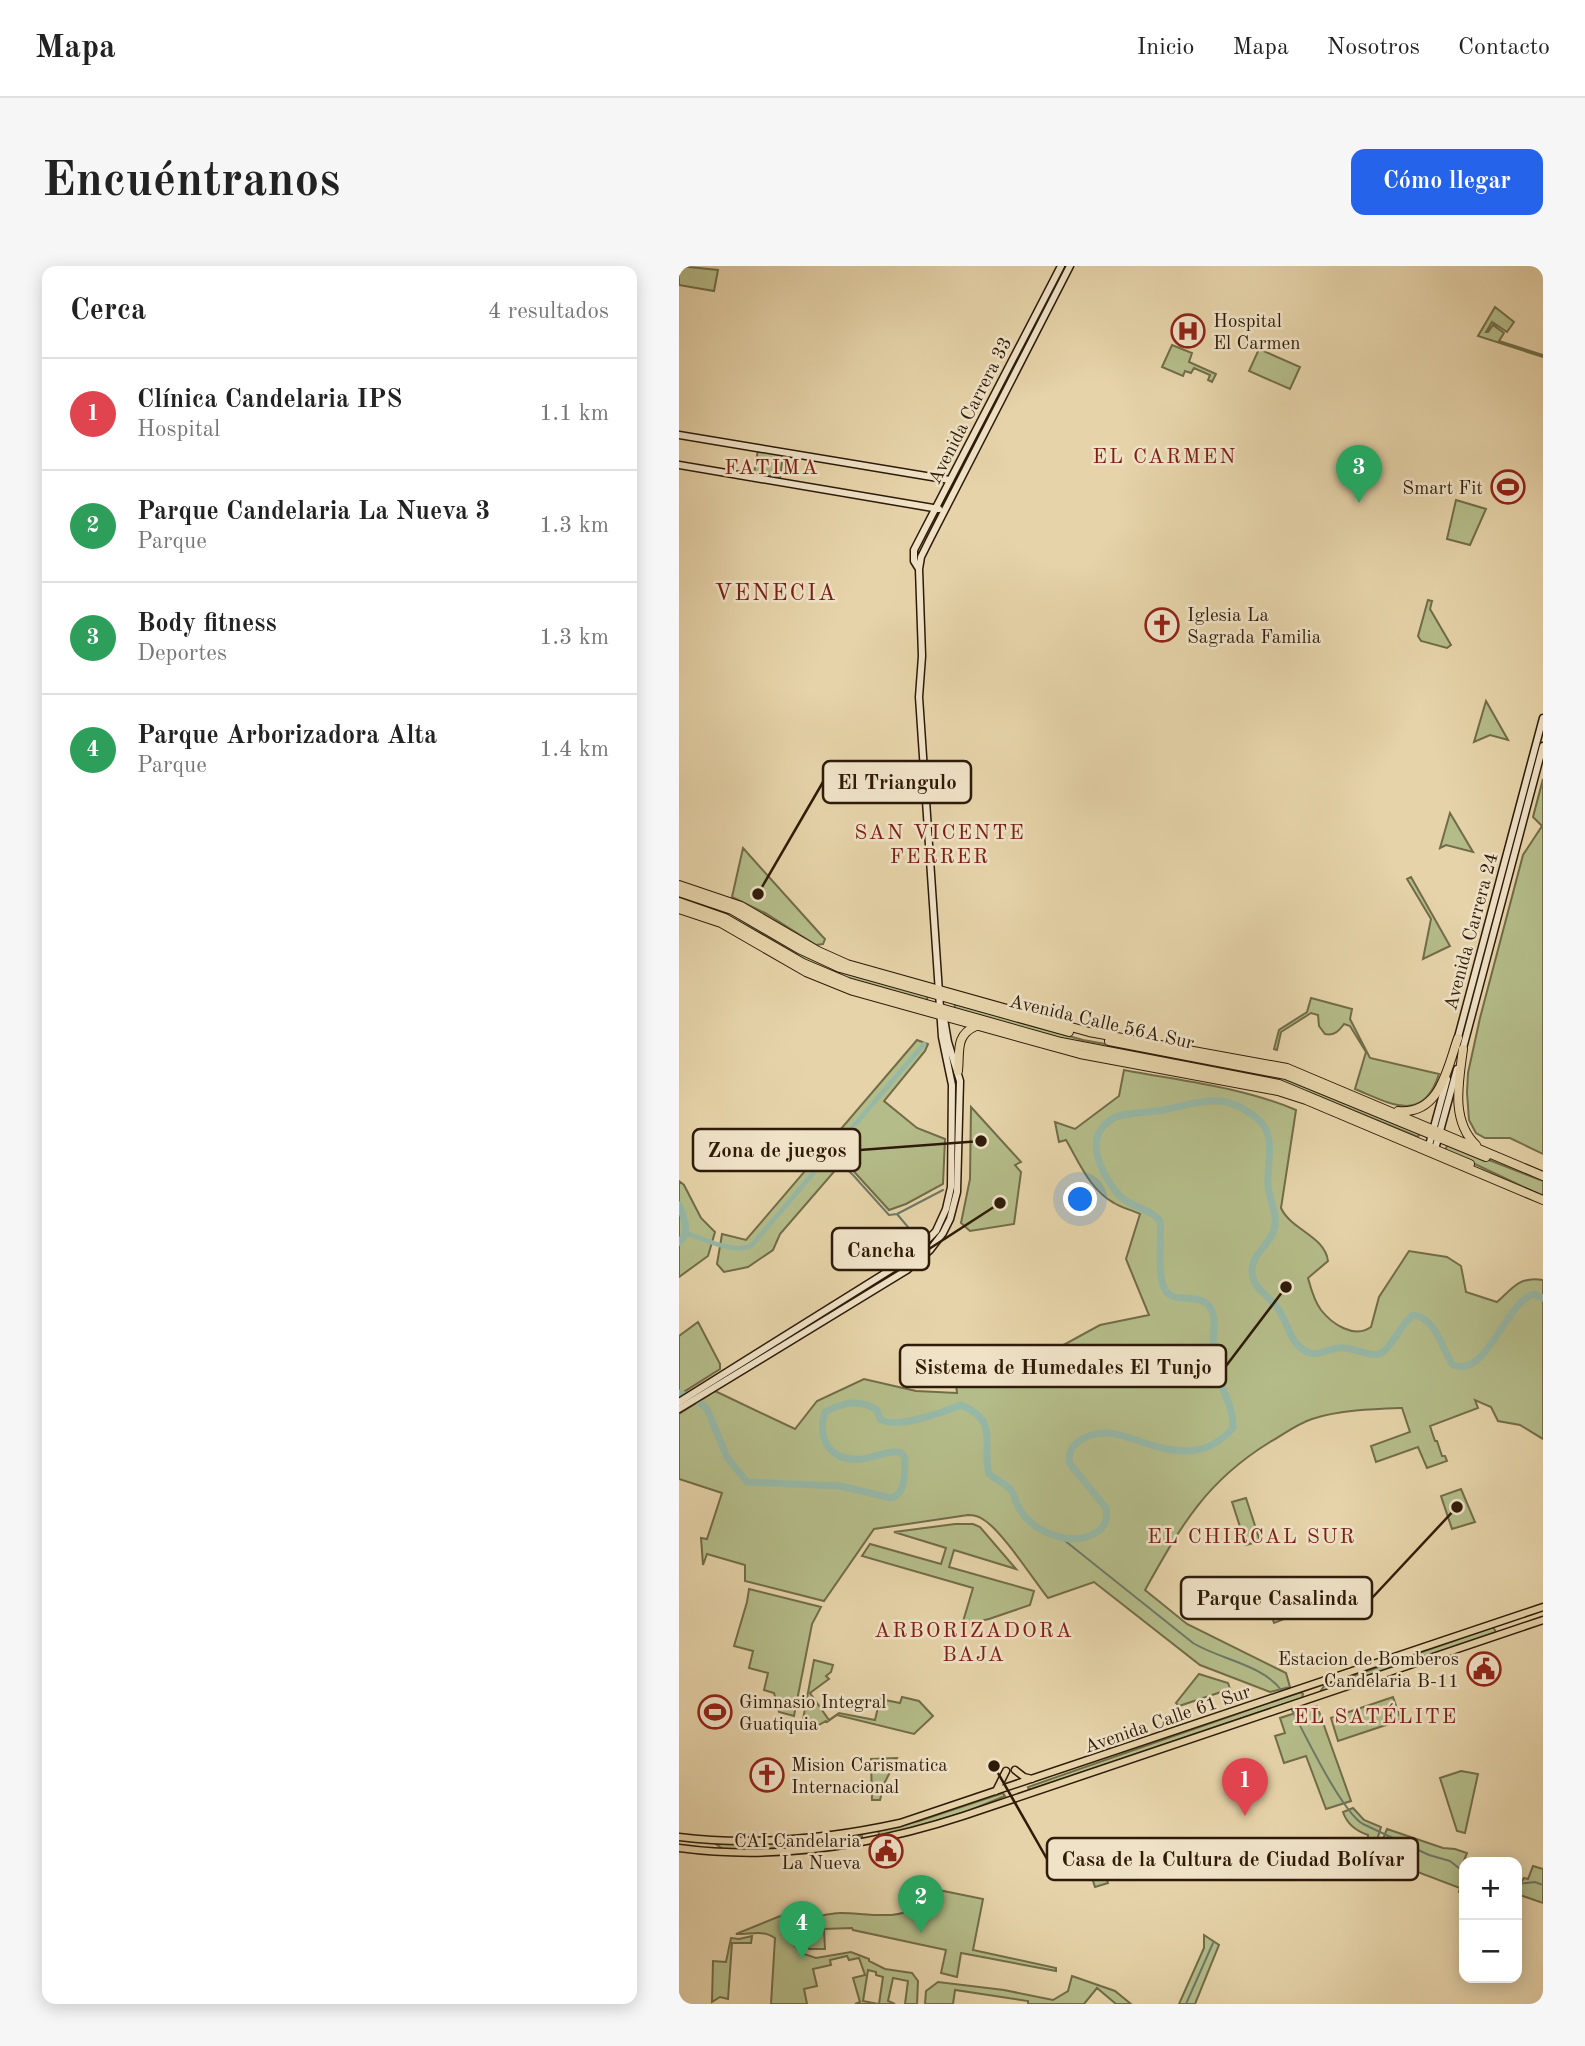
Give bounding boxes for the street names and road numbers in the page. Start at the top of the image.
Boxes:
street label: Avenida Carrera 33 [926,335,1017,488]
street label: Avenida Carrera 24 [1442,851,1503,1012]
street label: Avenida Calle 56A Sur [1007,993,1196,1054]
street label: Avenida Calle 61 Sur [1082,1683,1254,1758]

